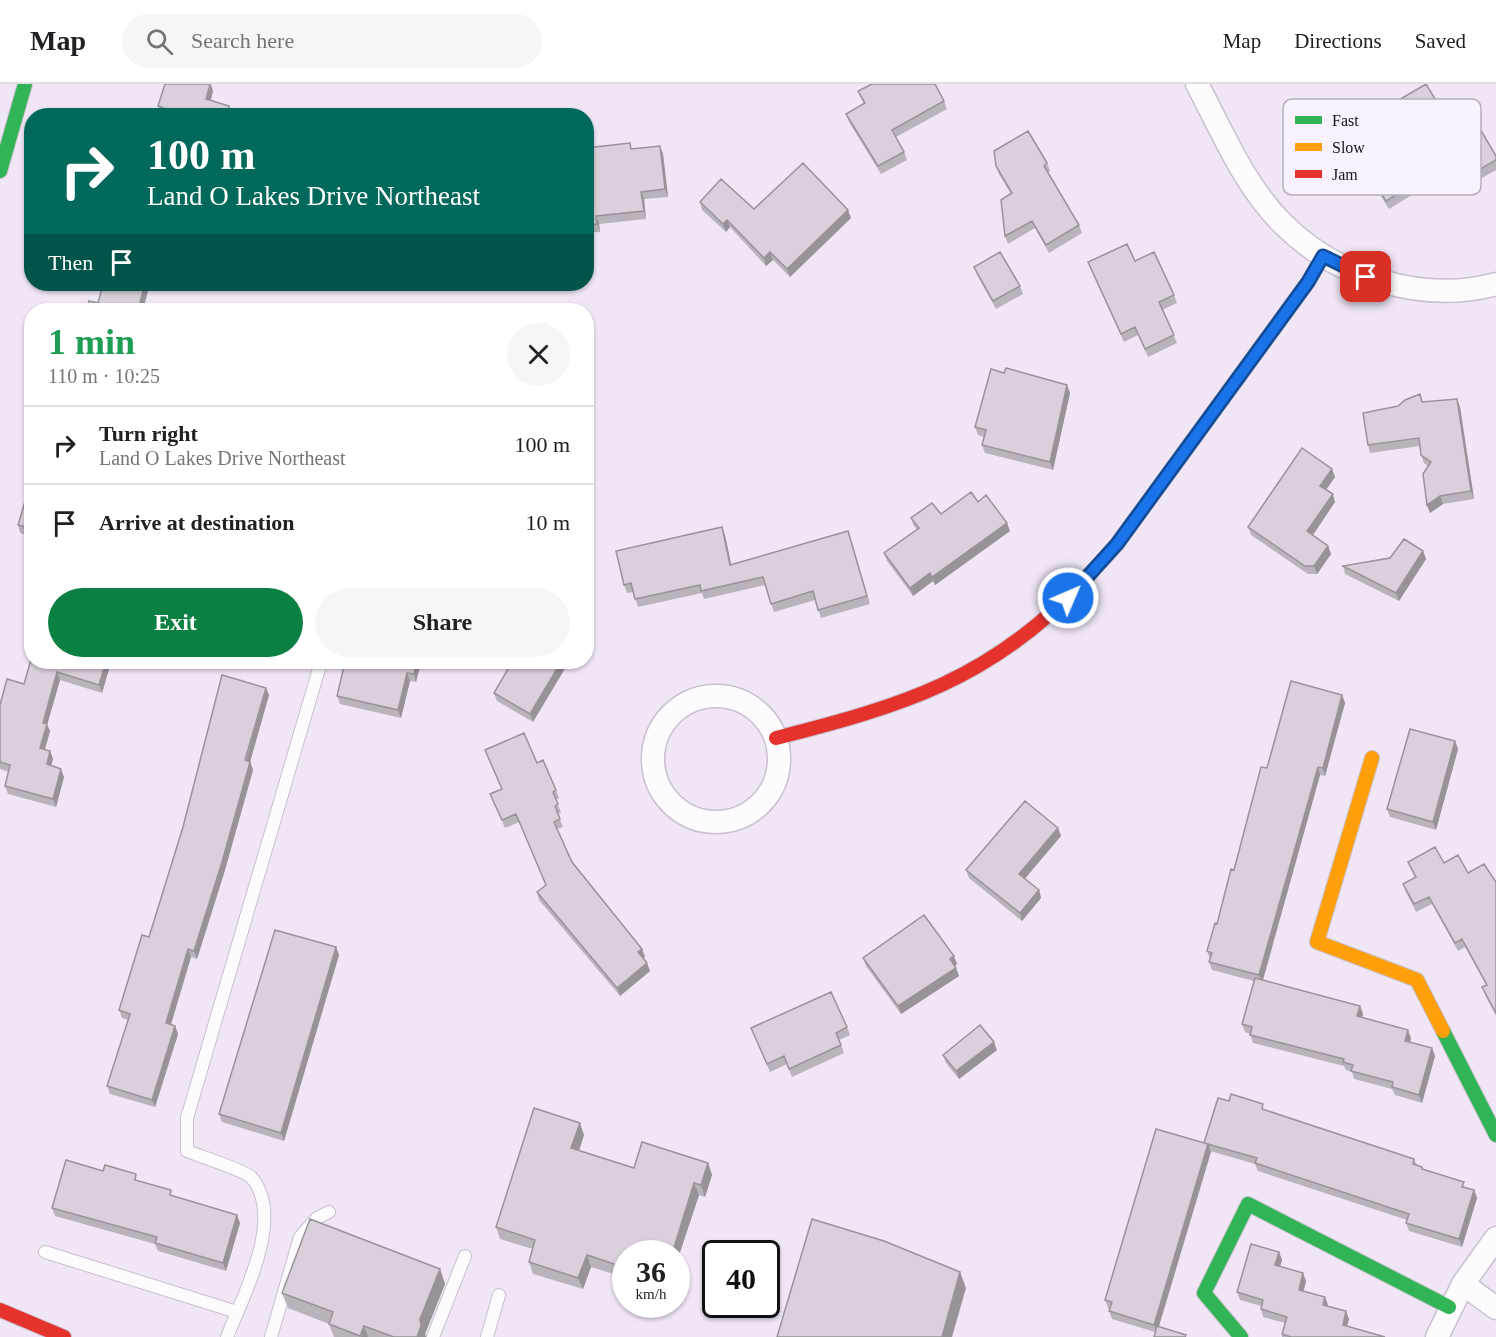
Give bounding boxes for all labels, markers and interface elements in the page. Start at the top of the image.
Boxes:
search box [122,14,542,68]
text: Map [30,25,86,56]
icon: search [143,25,176,58]
text: Search here [191,28,294,53]
text: Map [1223,29,1261,53]
text: Directions [1294,29,1382,53]
text: Saved [1415,29,1466,53]
legend [1283,99,1481,195]
text: Fast [1332,112,1359,129]
icon: right [48,132,126,210]
text: 100 m [147,132,256,178]
text: Slow [1332,139,1365,156]
text: Jam [1332,166,1358,183]
text: Land O Lakes Drive Northeast [147,181,480,211]
icon: arrive [105,246,138,279]
text: Then [48,250,93,275]
pin [1340,251,1391,302]
icon: arrive [1349,260,1382,293]
text: 1 min [48,322,135,362]
button: close [507,323,570,386]
text: 110 m · 10:25 [48,365,160,387]
text: Turn right [99,421,198,446]
icon: right [48,429,81,462]
text: 100 m [514,432,570,457]
text: Land O Lakes Drive Northeast [99,447,346,469]
icon: arrive [48,507,81,540]
text: Arrive at destination [99,510,295,535]
text: 10 m [525,510,570,535]
position arrow [1036,566,1100,630]
button: Exit [48,588,303,657]
button: Share [315,588,570,657]
speed limit sign: 40 [702,1240,780,1318]
text: 36 [636,1255,666,1288]
text: km/h [636,1286,666,1302]

